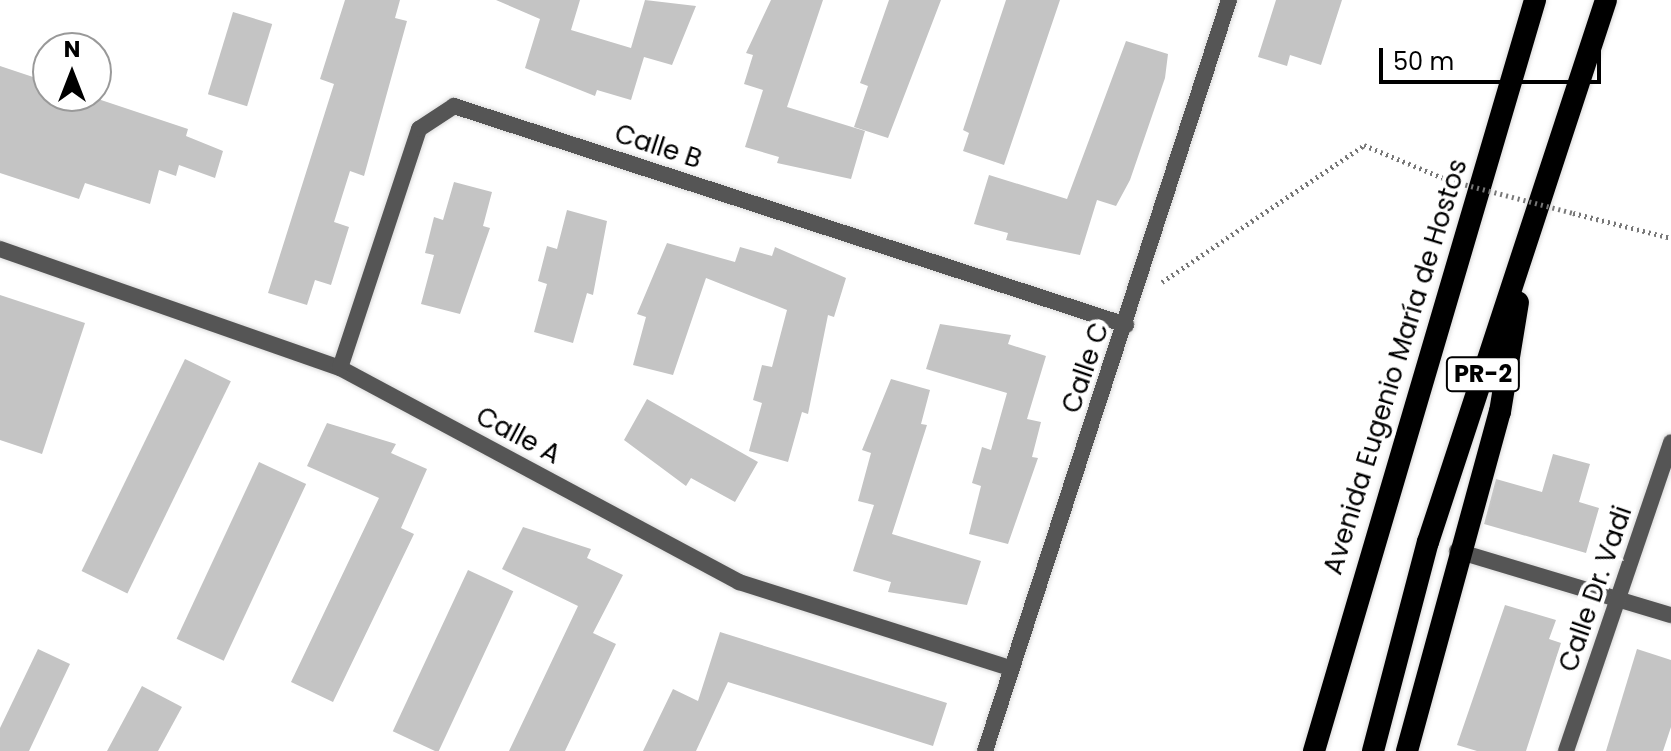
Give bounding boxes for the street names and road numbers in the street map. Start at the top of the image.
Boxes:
street label: Calle B [611,118,705,176]
street label: Avenida Eugenio María de Hostos [1318,156,1474,578]
street label: Calle C [1056,319,1116,417]
road number: PR-2 [1445,354,1521,394]
street label: Calle A [470,401,566,471]
street label: Calle Dr. Vadi [1553,502,1639,676]

